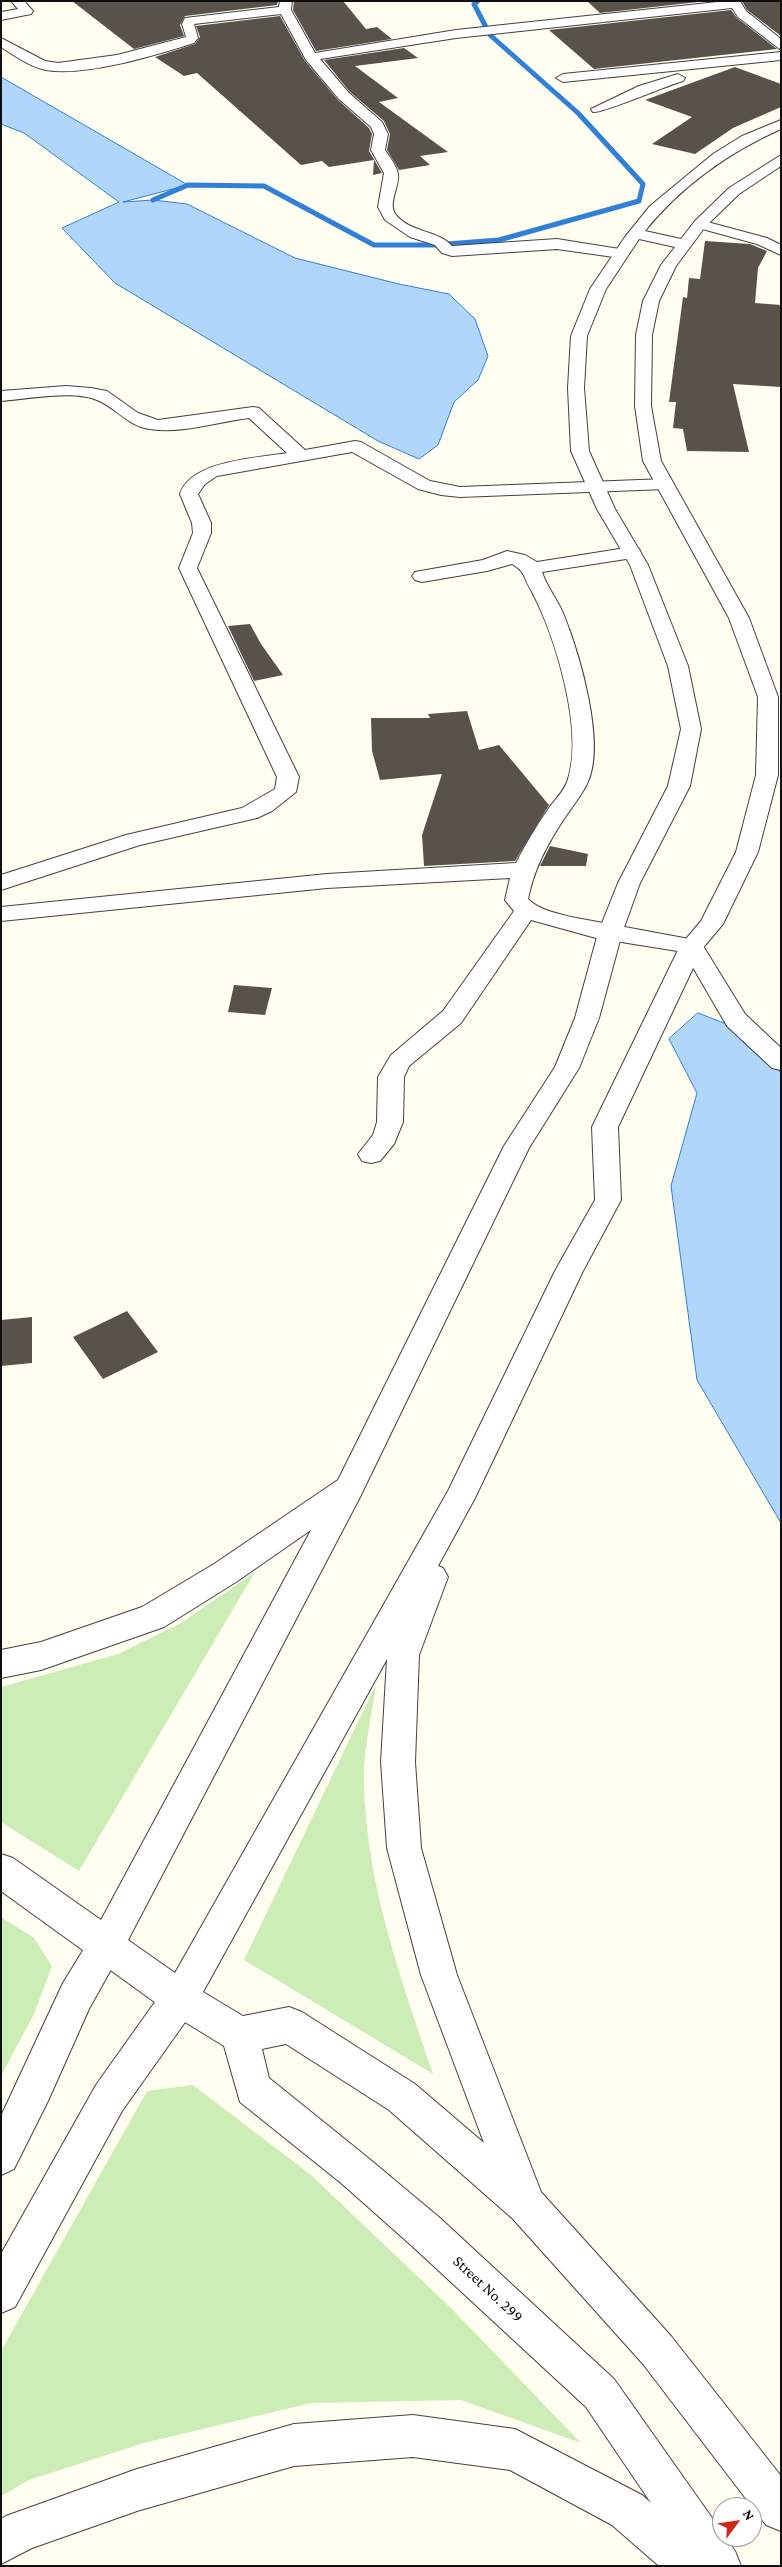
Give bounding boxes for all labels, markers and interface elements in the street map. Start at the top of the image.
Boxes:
street label: Street No. 299 [449,2252,527,2326]
north arrow [712,2497,762,2547]
text: N [740,2507,758,2523]

